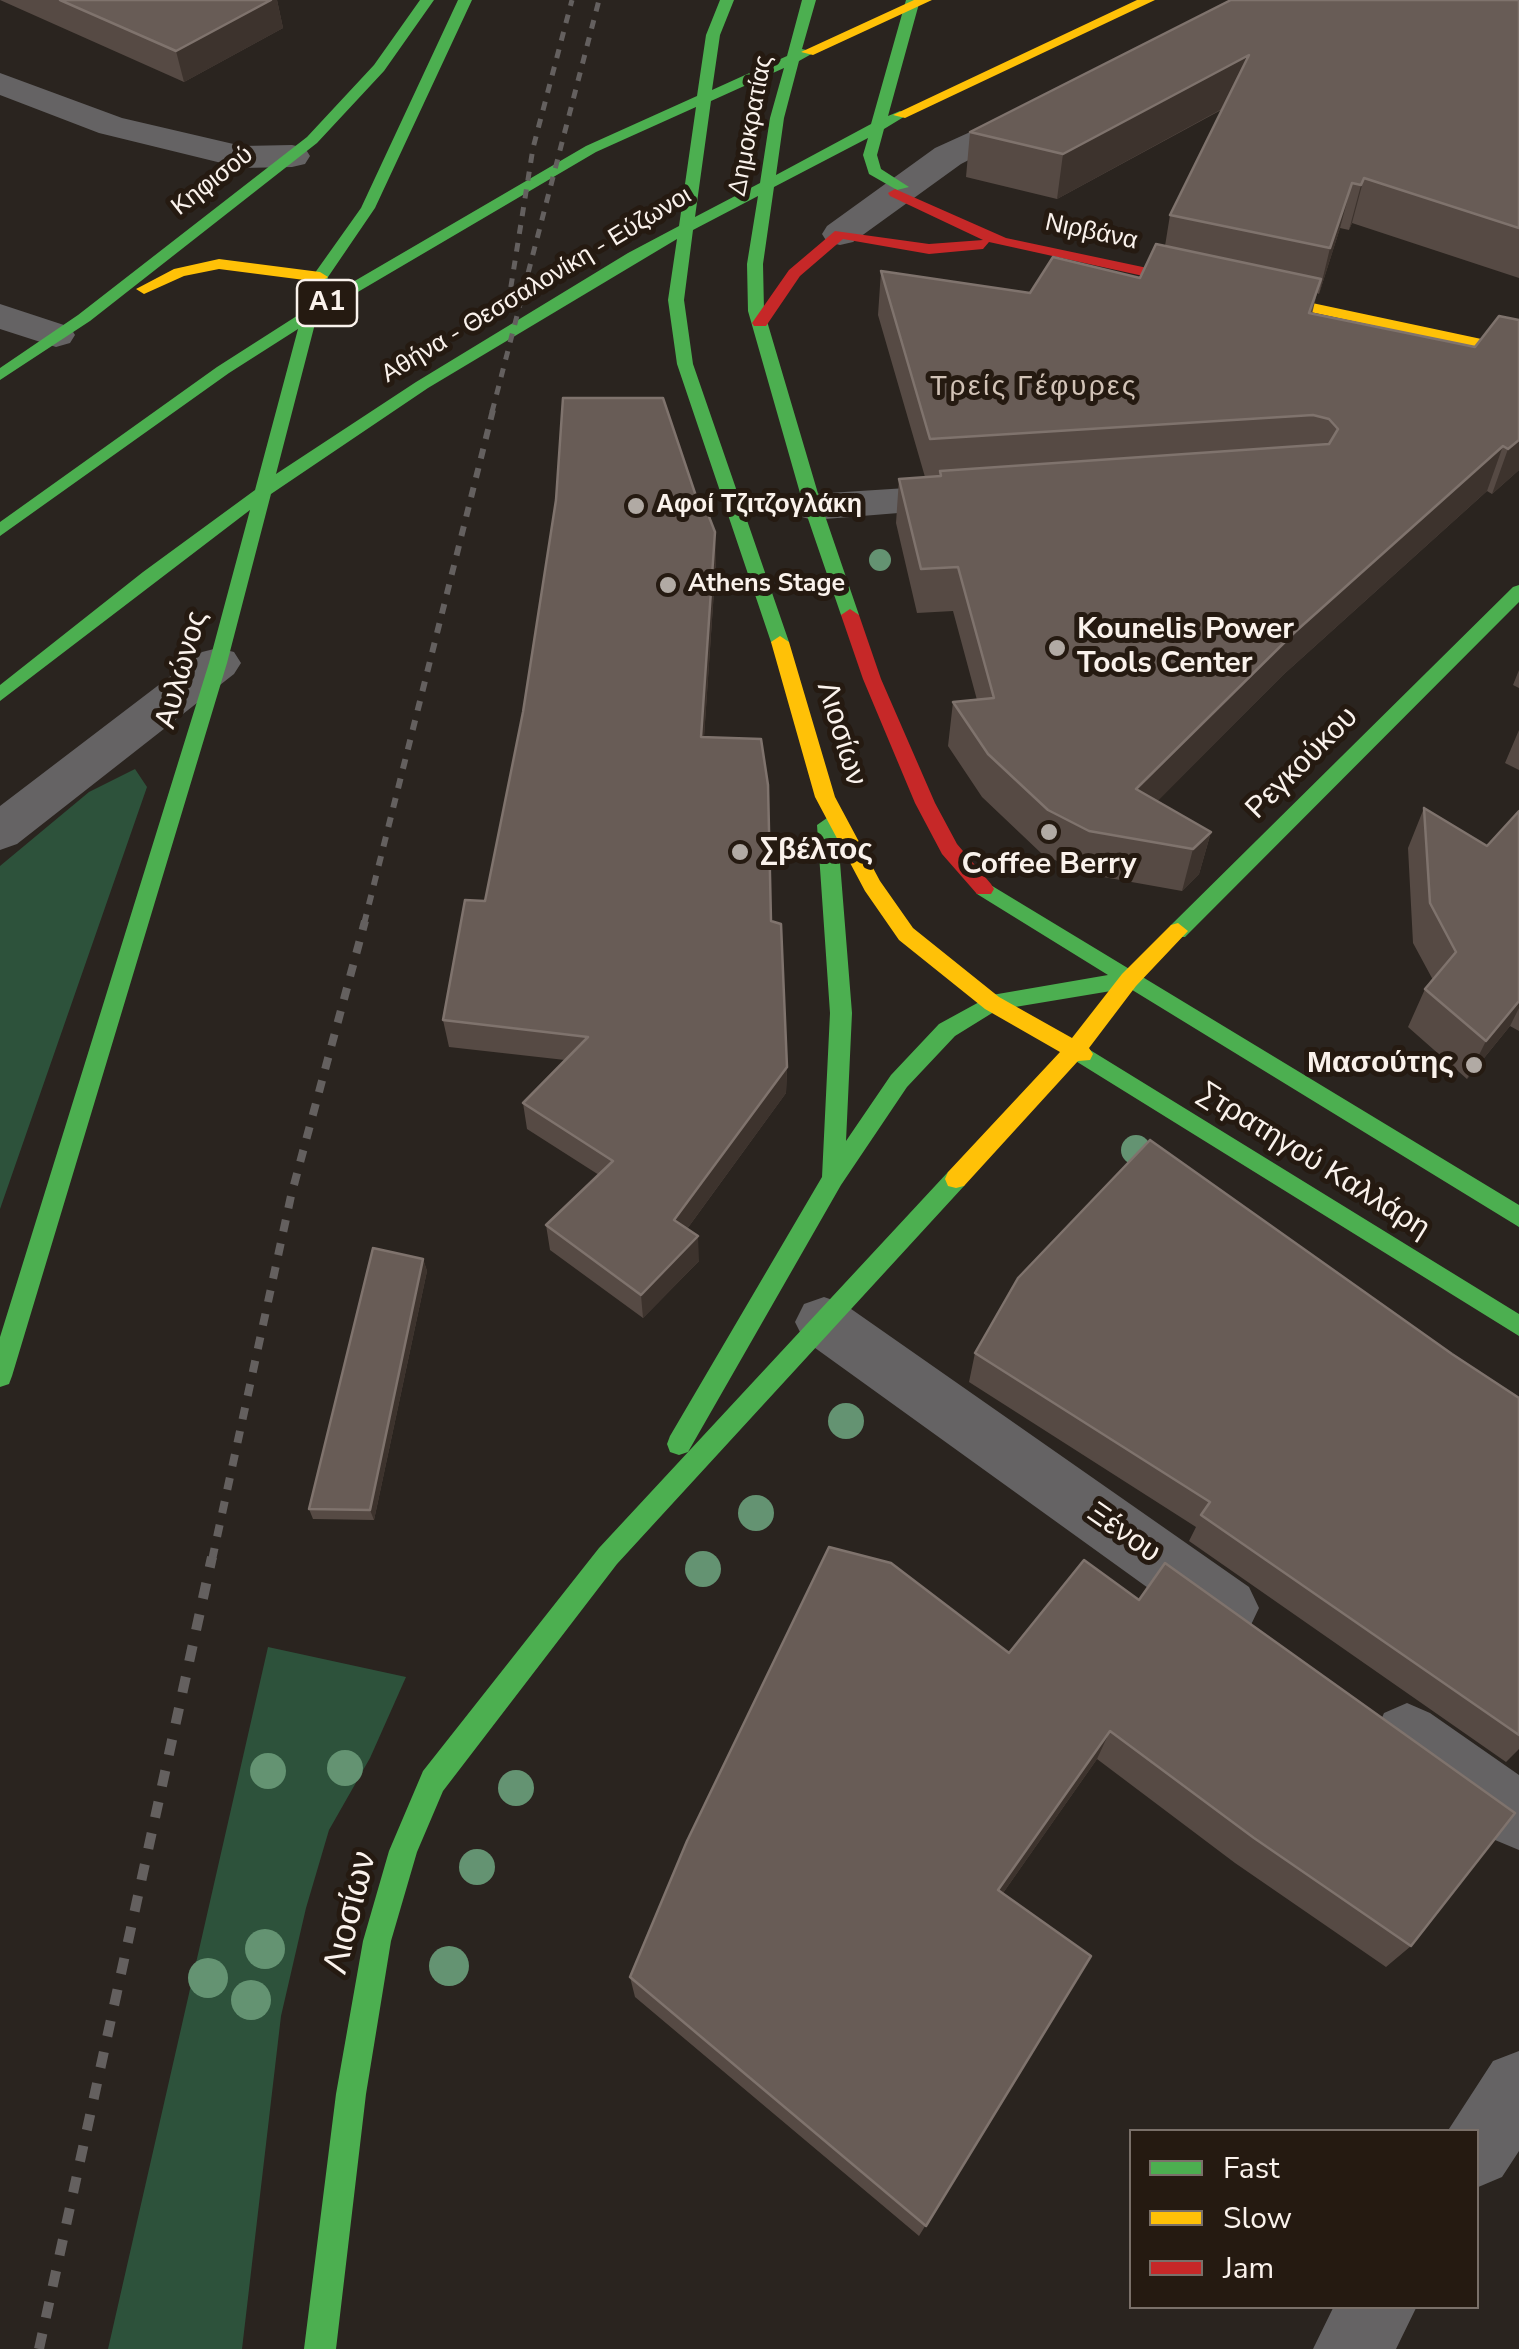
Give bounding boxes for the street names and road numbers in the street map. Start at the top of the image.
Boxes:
street label: Δημοκρατίας [724,53,780,199]
street label: Κηφισού [166,141,260,223]
street label: Αθήνα - Θεσσαλονίκη - Εύζωνοι [377,181,697,391]
street label: Νιρβάνα [1042,209,1140,257]
road number: Α1 [297,280,357,326]
street label: Αυλώνος [149,607,217,733]
street label: Λιοσίων [807,678,873,790]
street label: Ρεγκούκου [1239,700,1367,828]
street label: Στρατηγού Καλλάρη [1191,1076,1435,1248]
street label: Ξένου [1080,1496,1166,1572]
street label: Λιοσίων [317,1847,387,1979]

